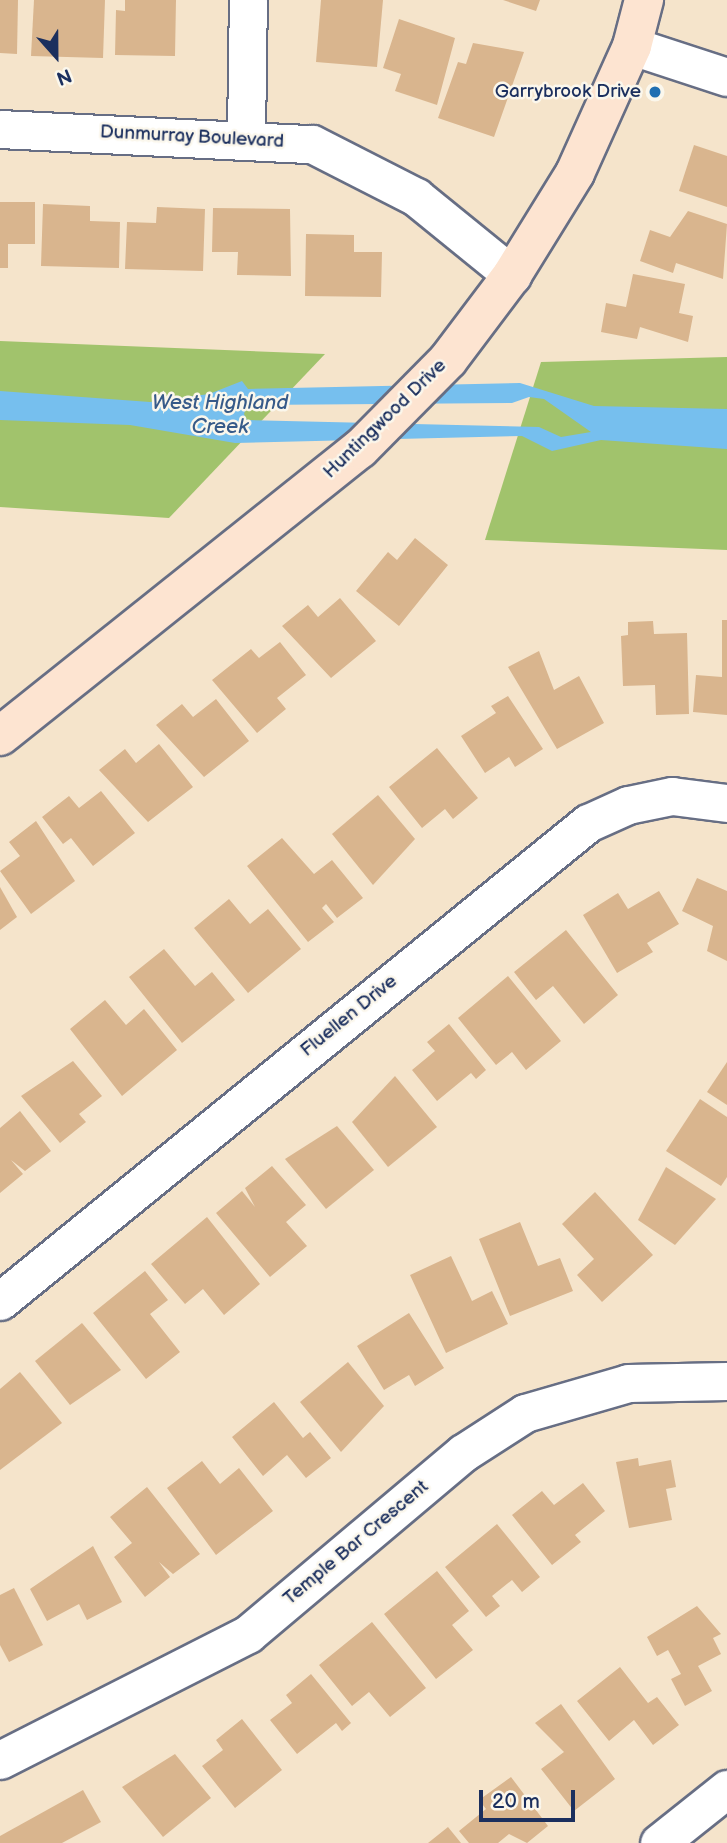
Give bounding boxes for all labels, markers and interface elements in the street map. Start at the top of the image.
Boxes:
north arrow [21,21,91,91]
text: N [53,63,74,89]
place label: Garrybrook Drive [495,81,641,103]
marker: Garrybrook Drive [647,84,663,100]
street label: Dunmurray Boulevard [99,121,285,153]
street label: Huntingwood Drive [319,355,451,483]
water label: West Highland Creek [152,390,288,440]
street label: Fluellen Drive [296,970,402,1062]
street label: Temple Bar Crescent [279,1476,433,1610]
scale bar [482,1776,578,1820]
text: 20 m [492,1789,540,1814]

